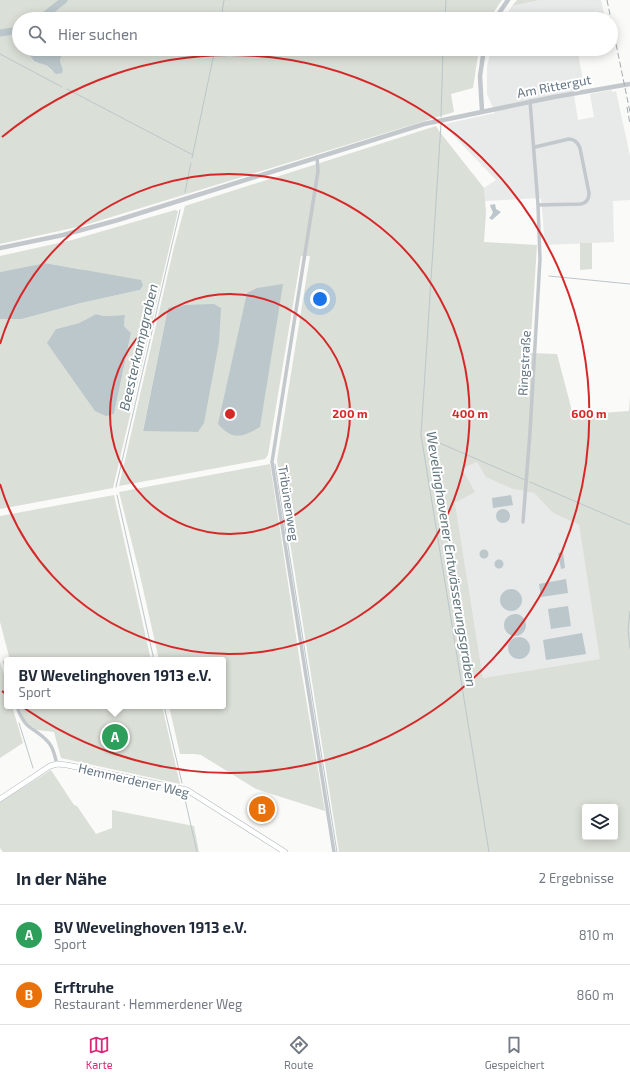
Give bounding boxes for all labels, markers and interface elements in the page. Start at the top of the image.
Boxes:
search box [12,12,618,56]
icon: search [26,23,48,45]
text: Hier suchen [58,25,138,43]
street label: Am Rittergut [516,71,593,101]
water label: Beesterkampgraben [115,282,161,412]
your location [310,289,330,309]
street label: Ringstraße [514,330,534,396]
text: 200 m [332,406,368,420]
text: 400 m [452,406,488,420]
text: 600 m [571,406,607,420]
centre of rings [223,407,237,421]
water label: Wevelinghovener Entwässerungsgraben [423,430,481,688]
street label: Tribünenweg [275,464,303,542]
popup [4,657,226,709]
text: BV Wevelinghoven 1913 e.V. [19,666,211,684]
text: Sport [19,684,51,700]
pin: A [102,722,128,752]
street label: Hemmerdener Weg [77,759,191,801]
pin: B [249,794,275,824]
map controls [582,804,618,840]
button: layers [582,804,618,840]
text: In der Nähe [16,868,107,888]
text: 2 Ergebnisse [539,870,614,886]
text: BV Wevelinghoven 1913 e.V. [54,918,247,936]
text: A [25,927,33,943]
text: 810 m [579,927,614,943]
text: Sport [54,936,86,952]
text: Erftruhe [54,978,114,996]
text: B [25,987,33,1003]
text: 860 m [577,987,614,1003]
text: Restaurant · Hemmerdener Weg [54,996,242,1012]
tab: Karte [86,1034,113,1071]
tab: Route [284,1034,313,1071]
tab: Gespeichert [485,1034,544,1071]

